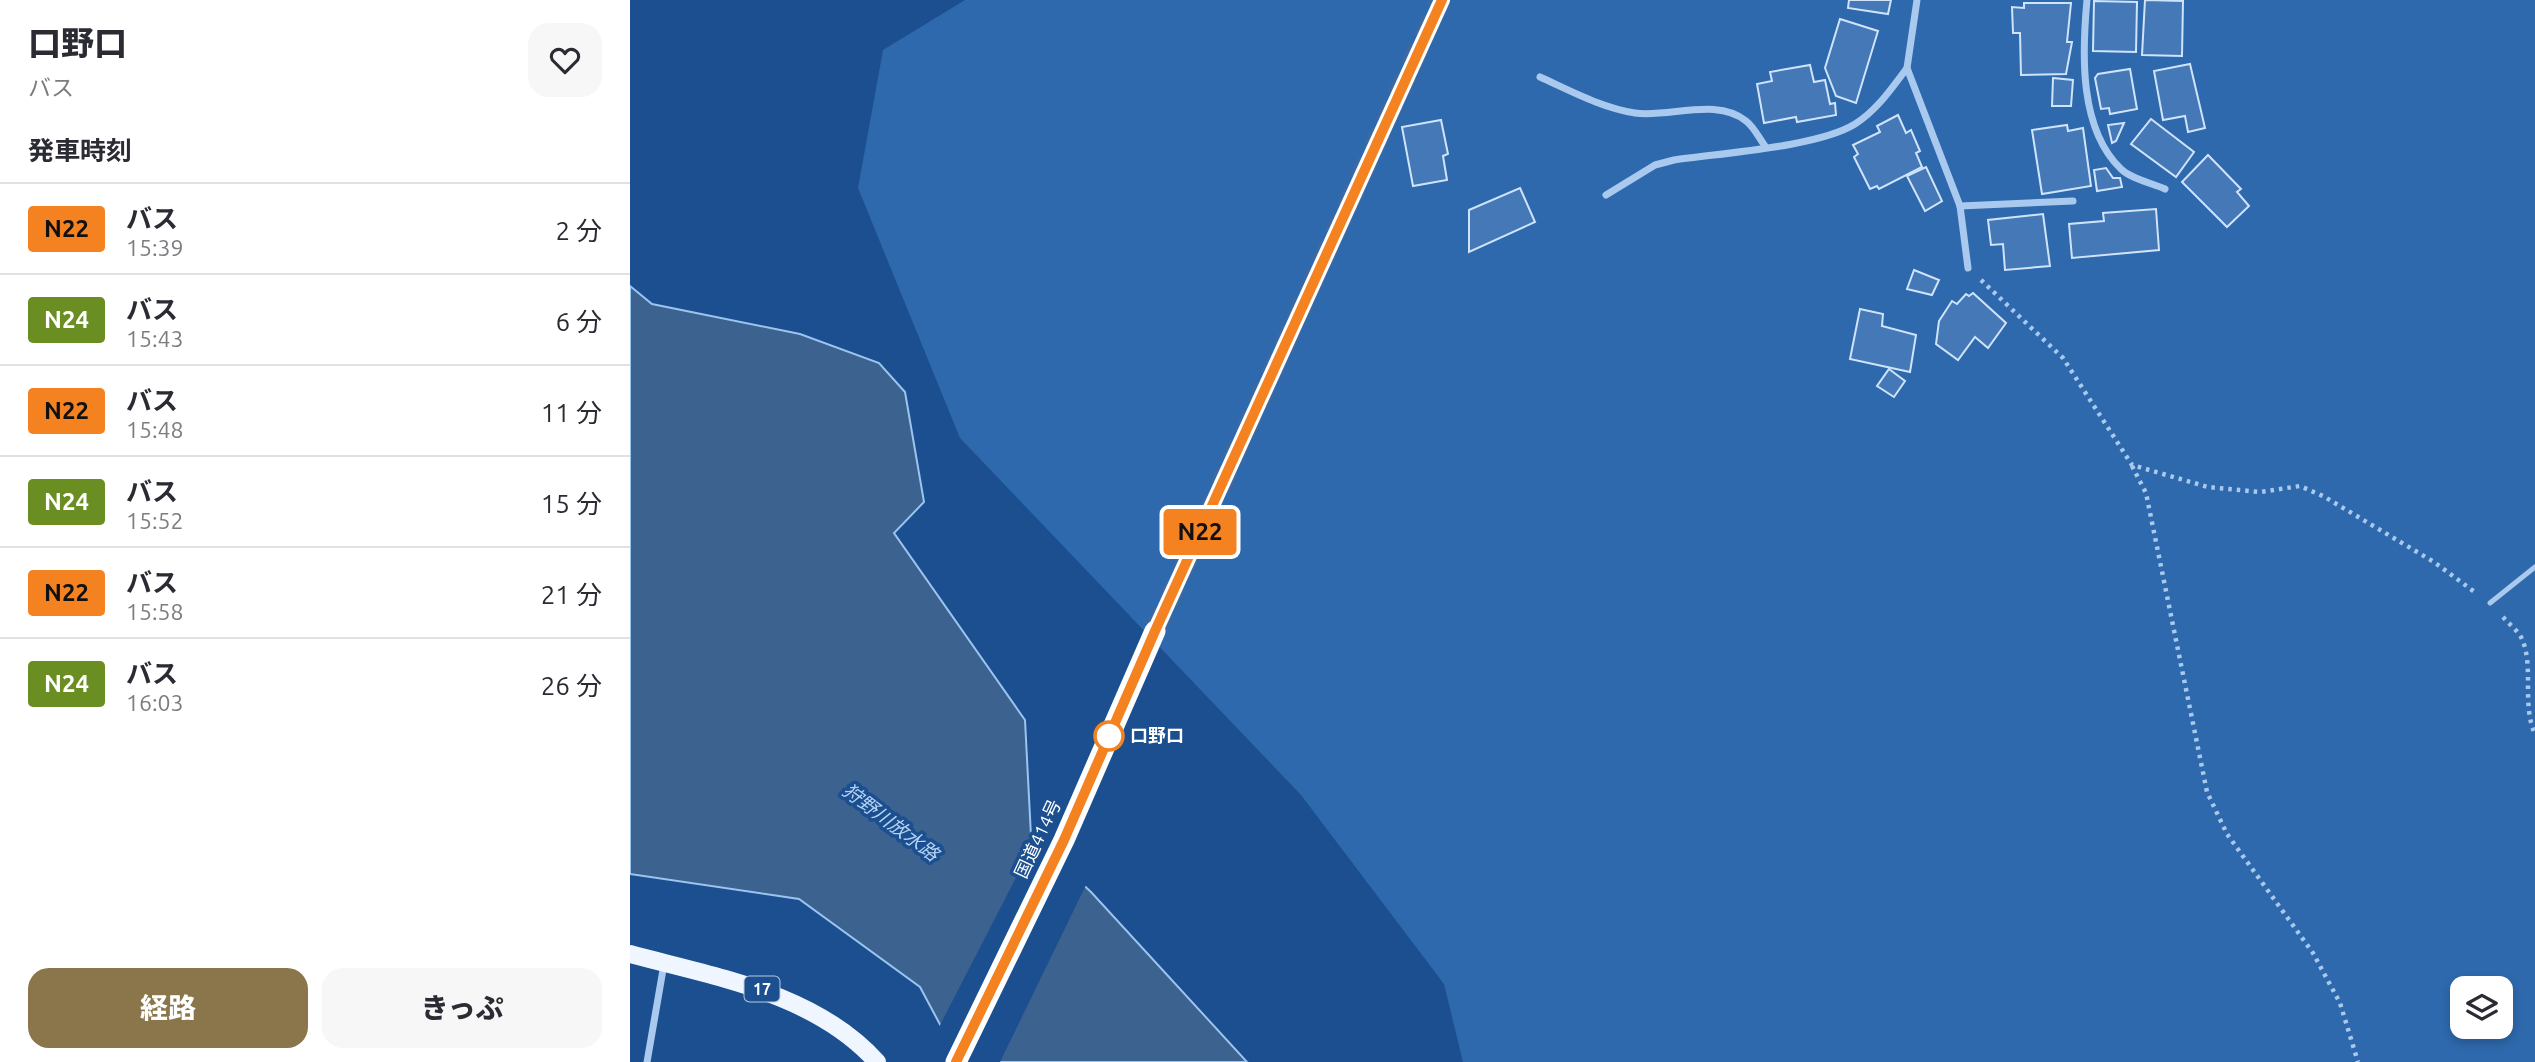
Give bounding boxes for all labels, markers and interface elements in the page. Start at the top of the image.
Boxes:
button: heart [528,23,602,97]
text: 口野口 [28,24,127,61]
text: バス [28,75,74,100]
text: 発車時刻 [28,136,132,165]
text: バス [126,204,178,233]
text: N22 [44,215,89,242]
text: 2 分 [555,216,602,245]
text: 15:39 [126,235,184,260]
text: バス [126,295,178,324]
text: N24 [44,306,89,333]
text: 6 分 [555,307,602,336]
text: 15:43 [126,326,184,351]
text: バス [126,386,178,415]
text: N22 [44,397,89,424]
text: 11 分 [541,398,602,427]
text: 15:48 [126,417,184,442]
text: バス [126,477,178,506]
text: N24 [44,488,89,515]
text: 15 分 [541,489,602,518]
text: 15:52 [126,508,184,533]
line badge: N22 [1160,509,1240,555]
text: N22 [1178,518,1222,545]
text: バス [126,568,178,597]
text: N22 [44,579,89,606]
text: 21 分 [541,580,602,609]
text: 15:58 [126,599,184,624]
text: バス [126,659,178,688]
text: N24 [44,670,89,697]
text: 26 分 [541,671,602,700]
text: 16:03 [126,690,184,715]
marker: 口野口 [1094,721,1124,751]
place label: 口野口 [1130,725,1184,745]
water label: 狩野川放水路 [839,779,945,866]
street label: 国道414号 [1010,796,1064,881]
button: 経路 [28,968,308,1048]
button: きっぷ [322,968,602,1048]
road number: 17 [744,976,780,1001]
map controls [2450,976,2513,1039]
button: layers [2450,976,2513,1039]

